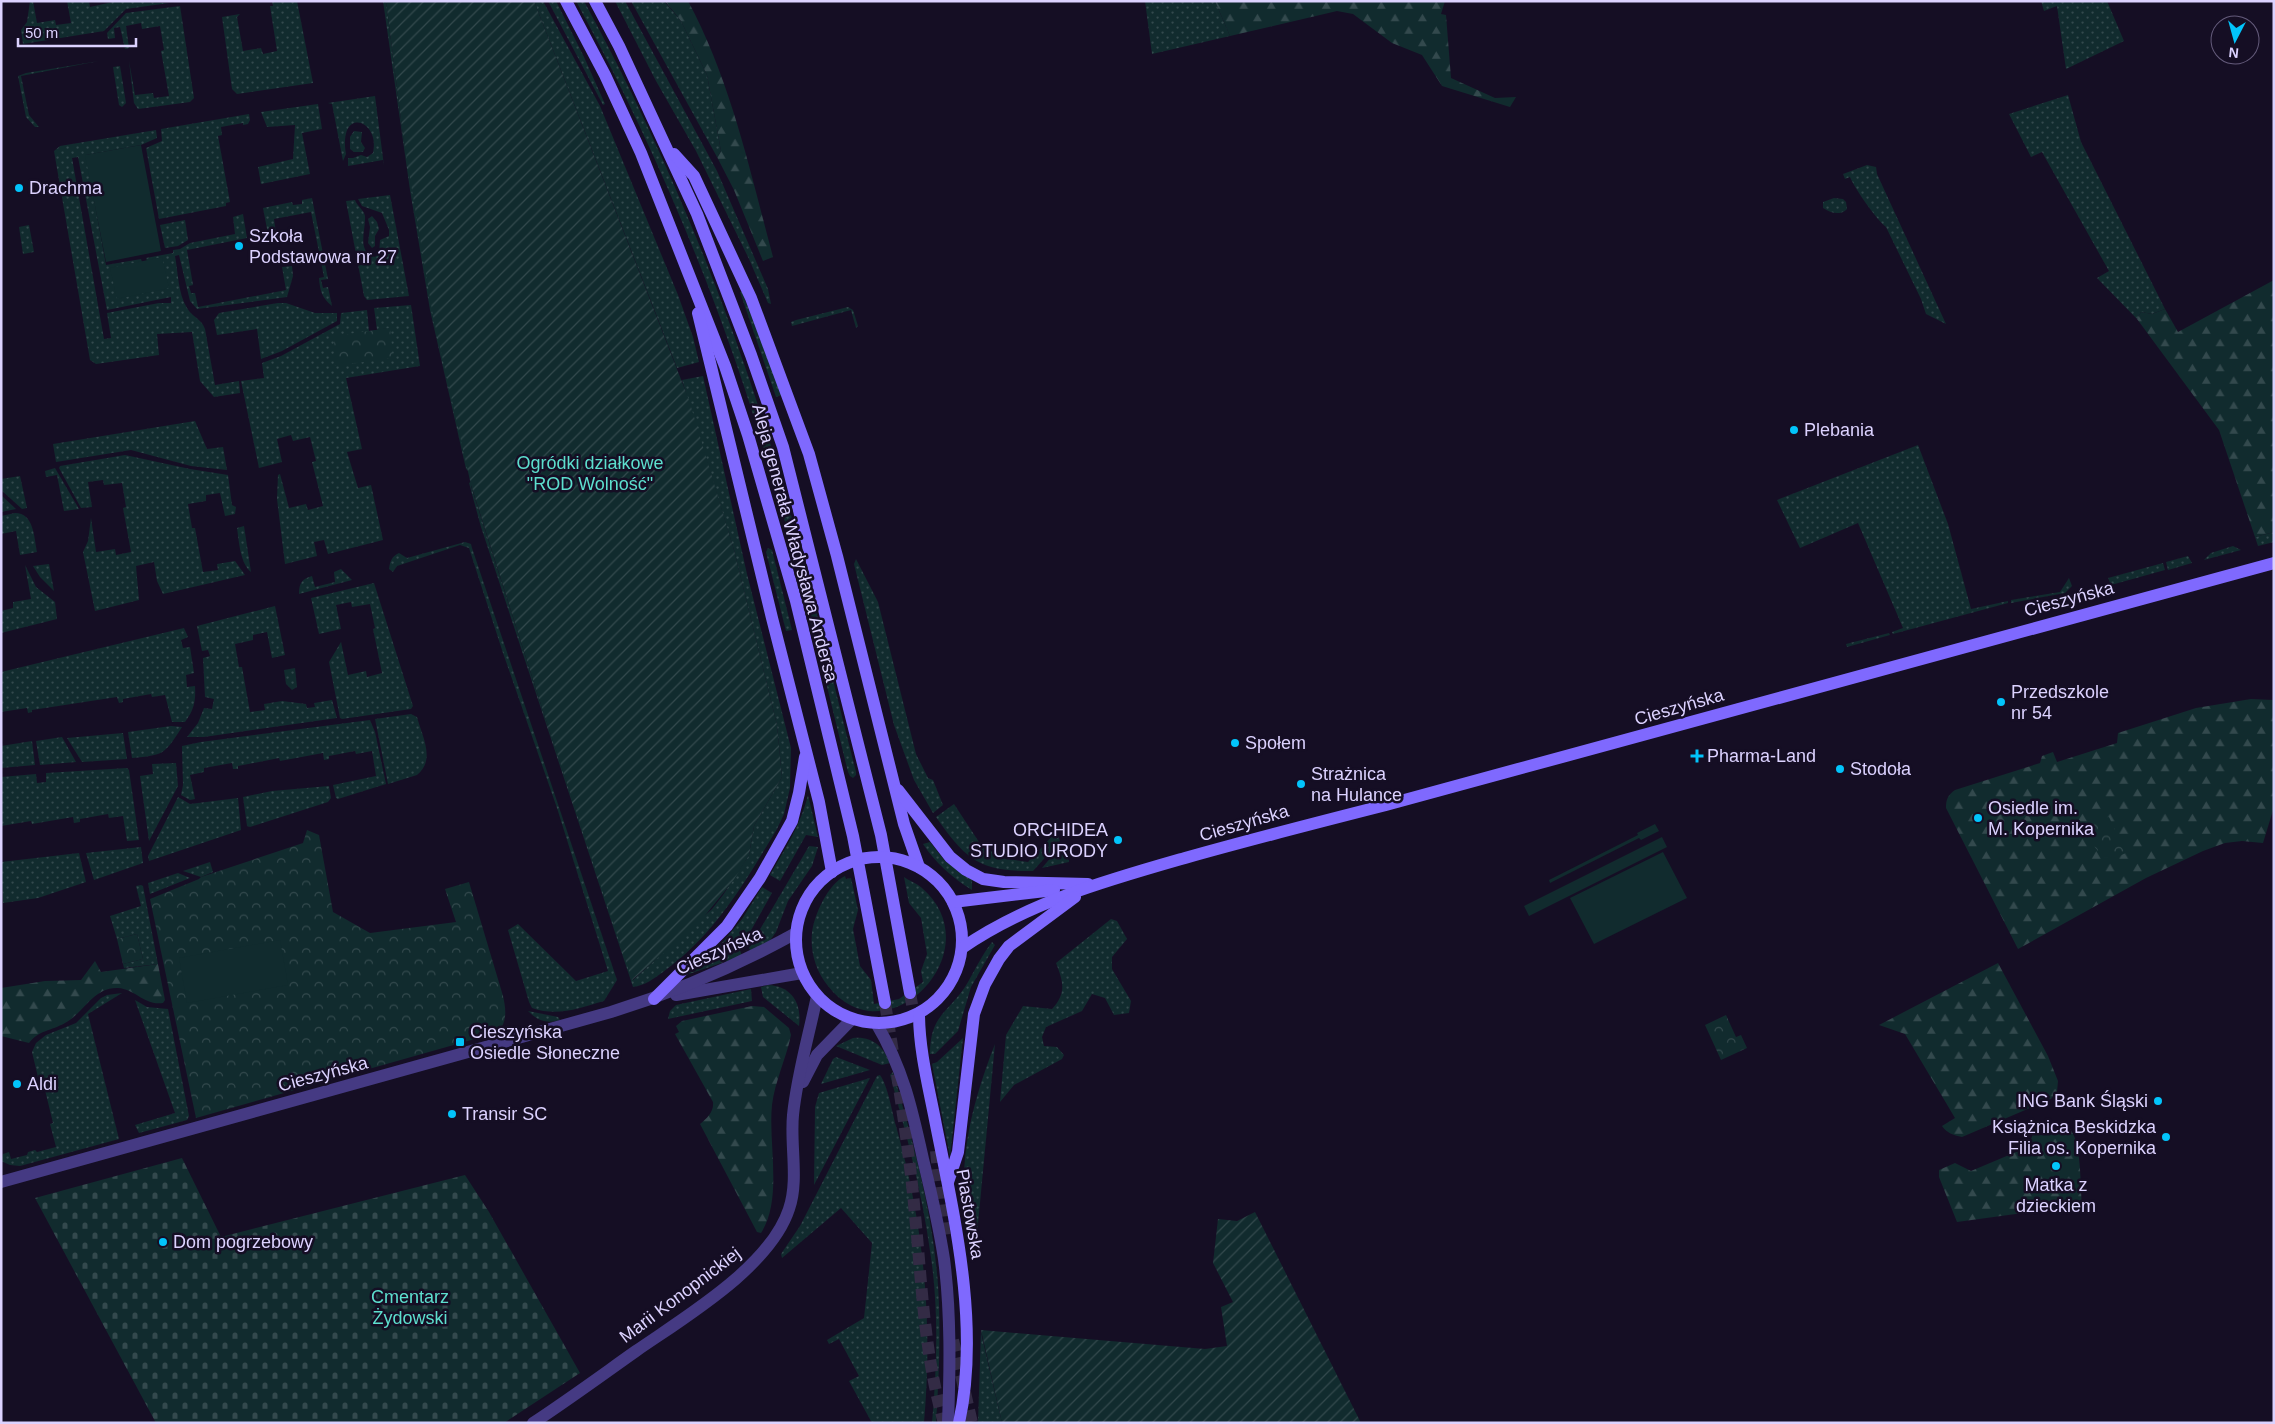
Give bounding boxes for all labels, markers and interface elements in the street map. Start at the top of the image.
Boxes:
scale bar [18,15,135,47]
north arrow [2210,15,2260,65]
text: 50 m [25,24,58,41]
text: N [2228,44,2240,61]
place label: Drachma [29,178,103,198]
marker: Drachma [13,182,25,194]
place label: Szkoła Podstawowa nr 27 [249,226,397,267]
marker: Szkoła Podstawowa nr 27 [233,240,245,252]
street label: Aleja generała Władysława Andersa [748,402,842,685]
place label: Plebania [1804,420,1875,440]
marker: Plebania [1788,424,1800,436]
park label: Ogródki działkowe "ROD Wolność" [516,453,664,494]
street label: Cieszyńska [2022,577,2117,621]
place label: Przedszkole nr 54 [2011,682,2109,723]
street label: Cieszyńska [1632,684,1727,729]
marker: Przedszkole nr 54 [1995,696,2007,708]
place label: Społem [1245,733,1306,753]
marker: Społem [1229,737,1241,749]
place label: Pharma-Land [1707,746,1816,766]
marker: Pharma-Land [1691,750,1703,762]
place label: Stodoła [1850,759,1912,779]
marker: Stodoła [1834,763,1846,775]
place label: Strażnica na Hulance [1311,764,1402,805]
marker: Strażnica na Hulance [1295,778,1307,790]
place label: Osiedle im. M. Kopernika [1988,798,2095,839]
street label: Cieszyńska [1197,800,1292,845]
marker: Osiedle im. M. Kopernika [1972,812,1984,824]
place label: ORCHIDEA STUDIO URODY [970,820,1108,861]
marker: ORCHIDEA STUDIO URODY [1112,834,1124,846]
street label: Cieszyńska [673,923,766,979]
place label: Cieszyńska Osiedle Słoneczne [470,1022,620,1063]
marker: Cieszyńska Osiedle Słoneczne [454,1036,466,1048]
street label: Cieszyńska [276,1052,371,1096]
place label: Aldi [27,1074,57,1094]
marker: Aldi [11,1078,23,1090]
place label: ING Bank Śląski [2017,1090,2148,1111]
marker: ING Bank Śląski [2152,1095,2164,1107]
place label: Transir SC [462,1104,547,1124]
marker: Transir SC [446,1108,458,1120]
place label: Książnica Beskidzka Filia os. Kopernika [1992,1117,2157,1158]
marker: Książnica Beskidzka Filia os. Kopernika [2160,1131,2172,1143]
marker: Matka z dzieckiem [2050,1160,2062,1172]
street label: Piastowska [952,1167,988,1262]
place label: Matka z dzieckiem [2016,1175,2096,1216]
place label: Dom pogrzebowy [173,1232,313,1252]
marker: Dom pogrzebowy [157,1236,169,1248]
street label: Marii Konopnickiej [616,1243,744,1347]
park label: Cmentarz Żydowski [371,1287,449,1328]

